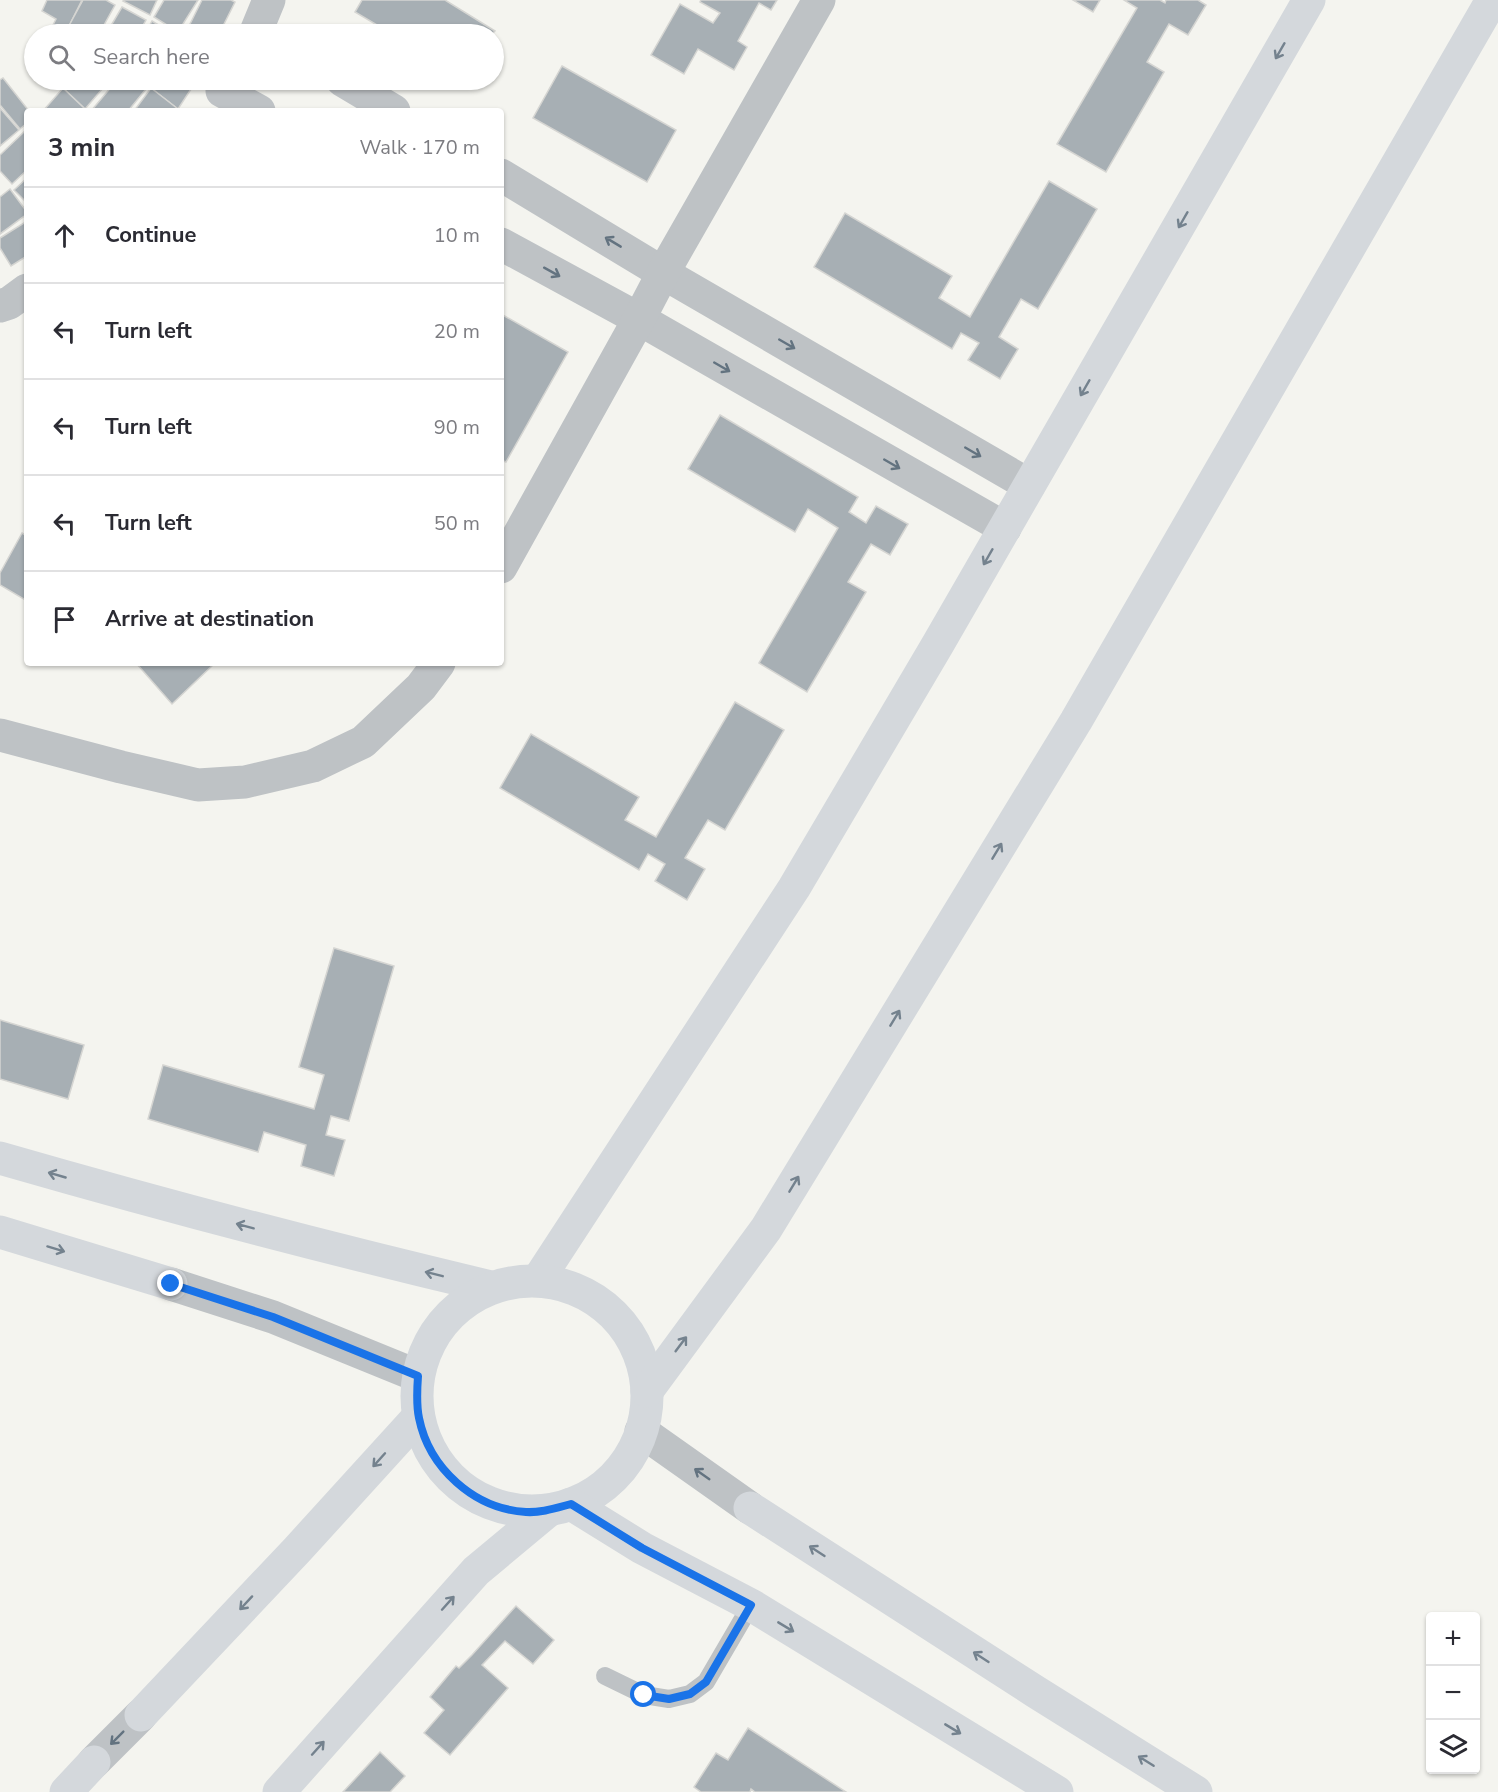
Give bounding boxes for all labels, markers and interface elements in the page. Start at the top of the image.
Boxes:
search box [24,24,504,90]
icon: search [45,41,78,74]
text: Search here [93,42,210,72]
one-way arrow [1274,42,1286,59]
text: 3 min [48,130,115,165]
text: Walk · 170 m [360,134,480,161]
one-way arrow [1176,211,1188,228]
icon: ahead [48,219,81,252]
text: Continue [105,220,196,250]
text: 10 m [434,222,480,249]
one-way arrow [605,236,622,248]
one-way arrow [543,267,561,278]
icon: left [48,315,81,348]
text: Turn left [105,316,192,346]
text: 20 m [434,318,480,345]
one-way arrow [778,338,795,350]
one-way arrow [713,362,731,373]
one-way arrow [1079,379,1091,396]
icon: left [48,411,81,444]
text: Turn left [105,412,192,442]
text: 90 m [434,414,480,441]
one-way arrow [965,447,982,459]
one-way arrow [883,458,900,470]
icon: left [48,507,81,540]
text: Turn left [105,508,192,538]
text: 50 m [434,510,480,537]
one-way arrow [982,548,994,565]
icon: arrive [48,603,81,636]
text: Arrive at destination [105,604,314,634]
one-way arrow [991,843,1003,860]
one-way arrow [890,1010,902,1027]
one-way arrow [48,1168,67,1180]
one-way arrow [788,1176,800,1193]
one-way arrow [236,1219,255,1231]
one-way arrow [46,1244,65,1255]
one-way arrow [425,1267,444,1279]
route end [157,1270,183,1296]
one-way arrow [675,1336,688,1352]
one-way arrow [372,1452,386,1467]
one-way arrow [695,1468,711,1480]
one-way arrow [810,1545,826,1557]
one-way arrow [239,1596,254,1611]
one-way arrow [441,1596,455,1611]
map controls [1426,1612,1480,1774]
button: + [1426,1612,1480,1666]
one-way arrow [777,1621,794,1633]
one-way arrow [973,1650,990,1662]
button: − [1426,1666,1480,1720]
route start [630,1681,656,1707]
button: layers [1426,1720,1480,1774]
one-way arrow [944,1723,961,1735]
one-way arrow [110,1731,125,1746]
one-way arrow [311,1741,325,1756]
one-way arrow [1138,1755,1155,1767]

